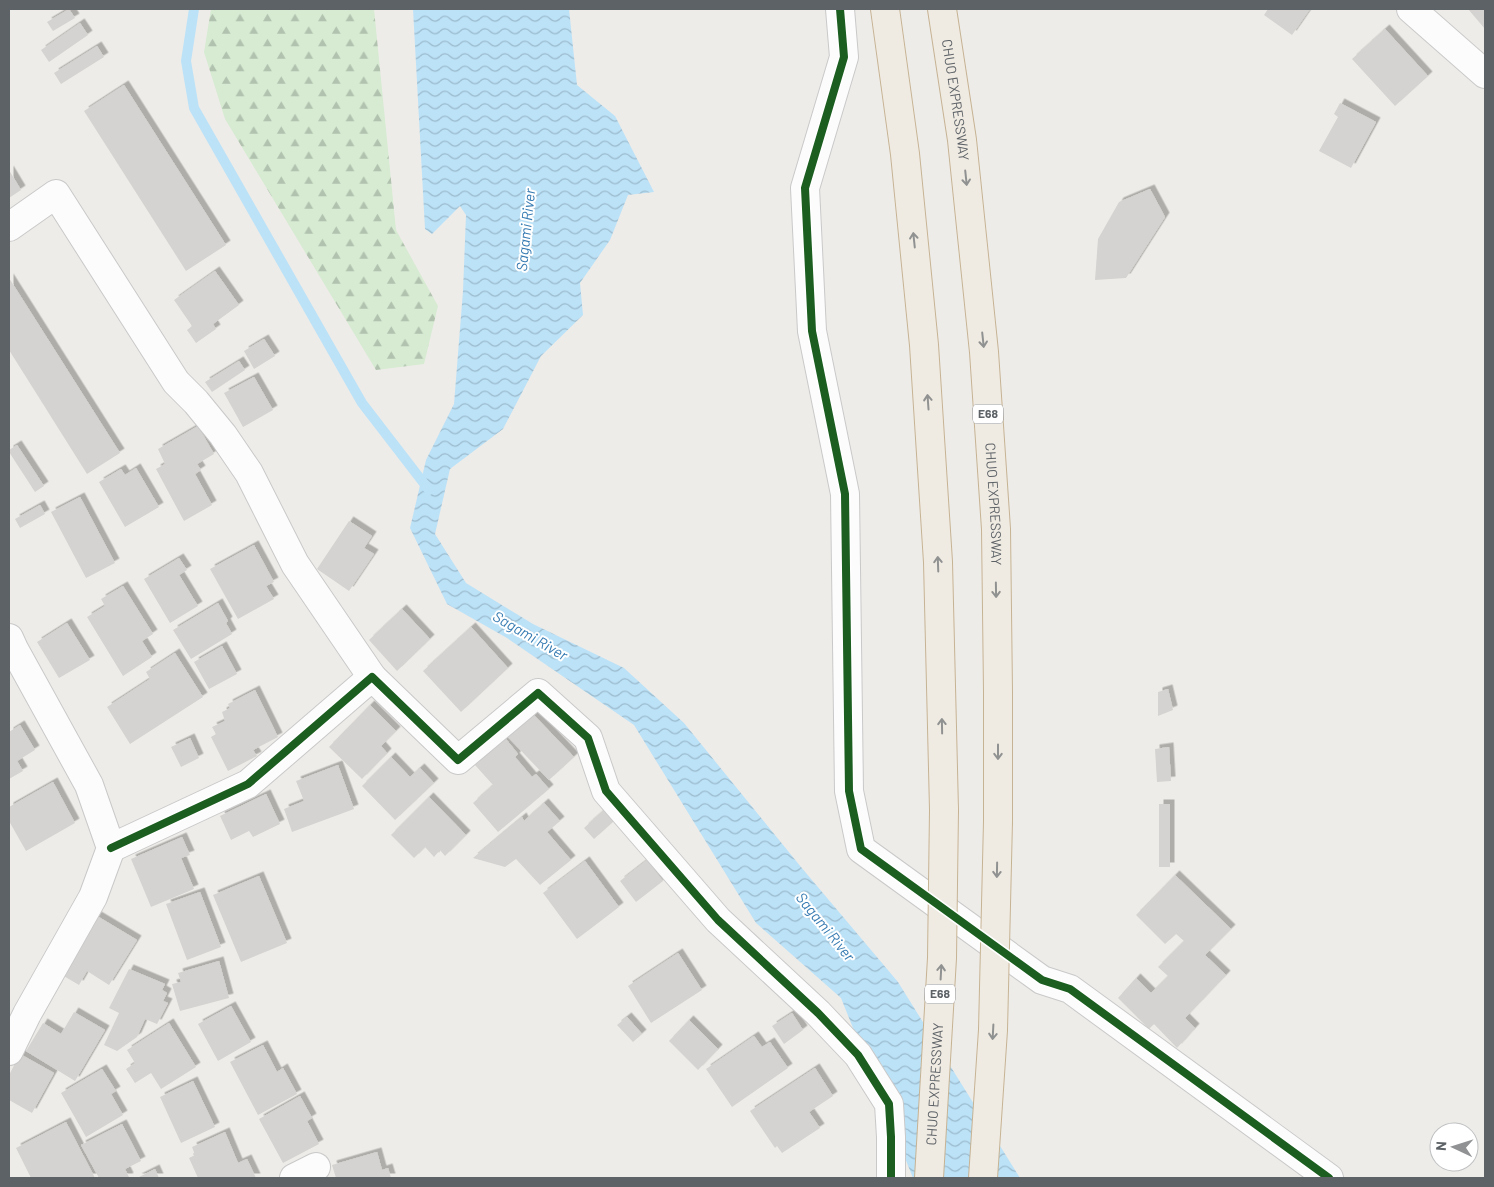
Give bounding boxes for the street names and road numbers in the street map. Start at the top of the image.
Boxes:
street label: CHUO EXPRESSWAY [939,38,973,162]
road number: E68 [973,404,1003,424]
street label: CHUO EXPRESSWAY [982,442,1005,565]
road number: E68 [925,984,955,1004]
street label: CHUO EXPRESSWAY [922,1022,946,1146]

